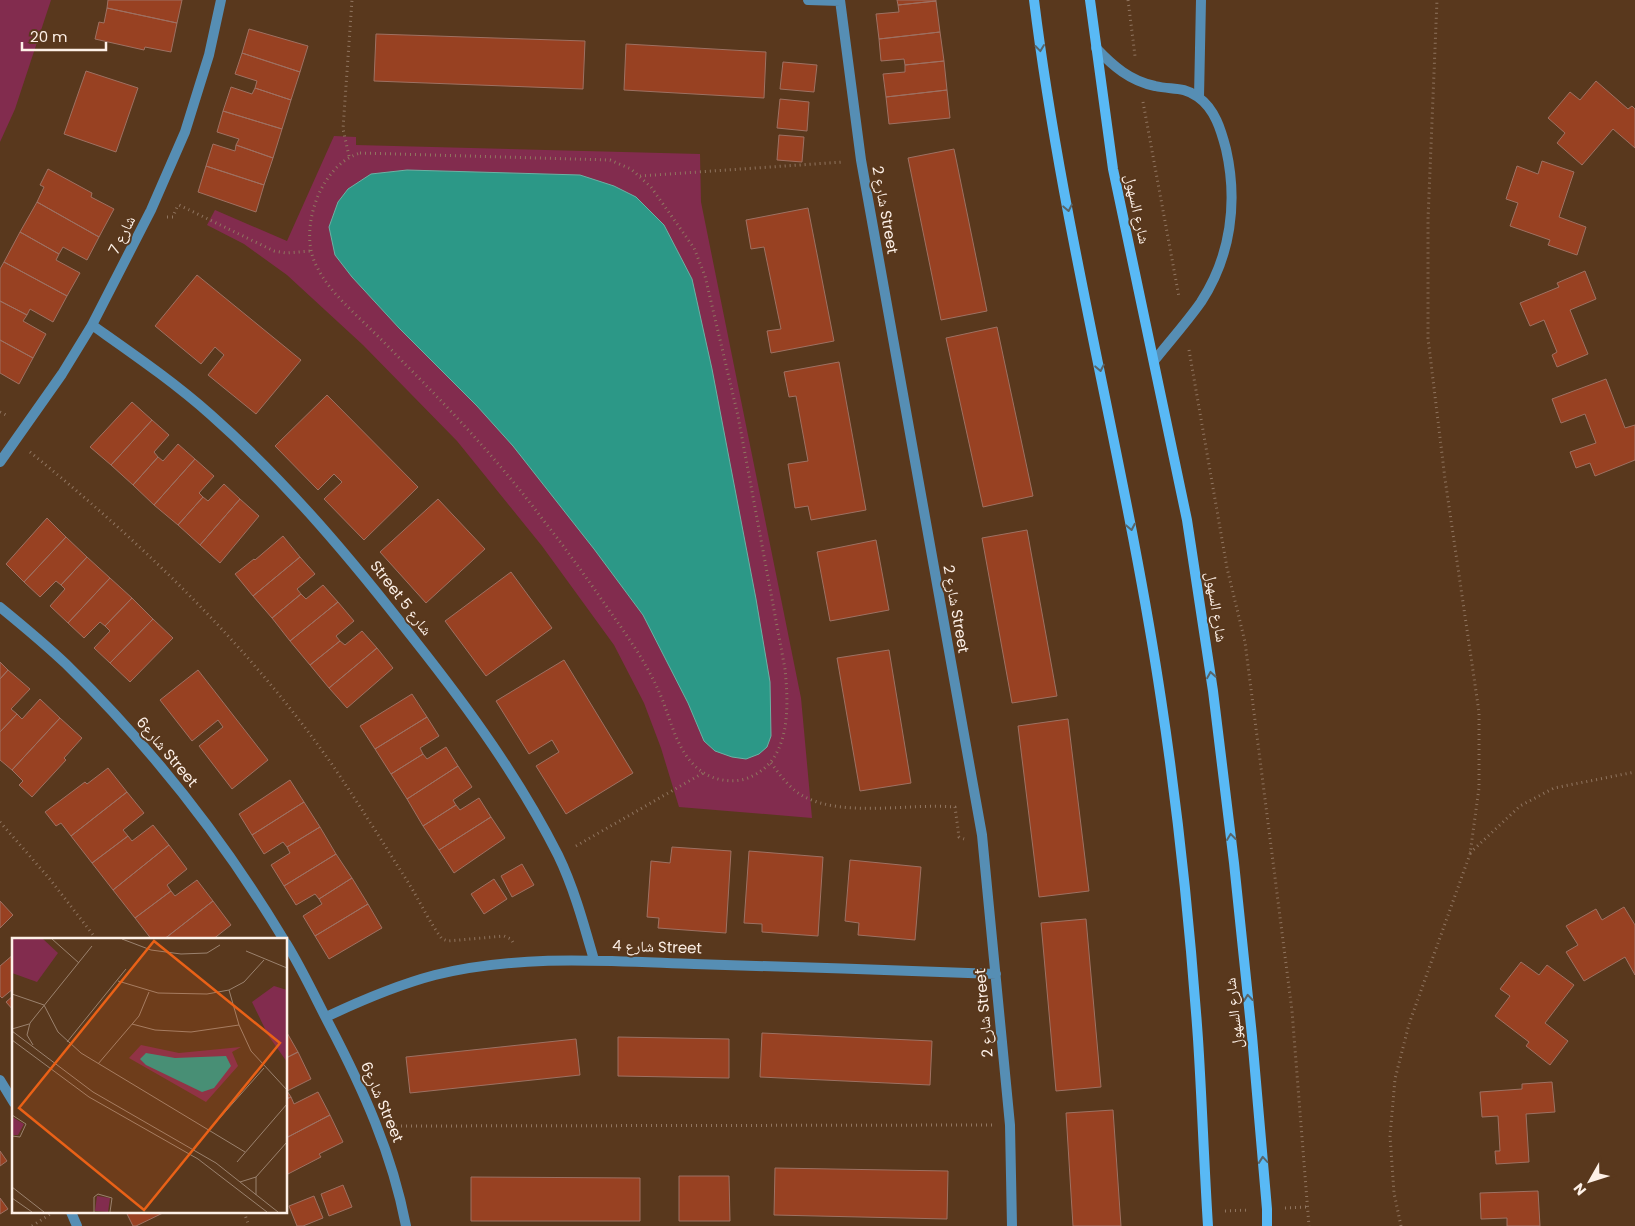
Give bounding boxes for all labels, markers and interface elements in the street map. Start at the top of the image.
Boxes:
scale bar [22,20,106,52]
text: 20 m [30,26,68,47]
one-way arrow [1034,45,1045,53]
street label: شارع 2 Street [867,164,904,256]
street label: شارع السهول [1120,172,1155,246]
one-way arrow [1062,204,1073,213]
street label: شارع 7 [103,212,140,258]
one-way arrow [1094,363,1104,372]
one-way arrow [1125,523,1136,532]
street label: Street شارع 5 [365,556,437,640]
street label: شارع 2 Street [938,563,975,655]
street label: شارع السهول [1201,570,1232,644]
one-way arrow [1206,671,1217,679]
street label: شارع6 Street [132,712,203,791]
one-way arrow [1226,832,1237,840]
street label: شارع 4 Street [612,934,702,959]
inset map [12,938,288,1214]
street label: شارع 2 Street [969,968,998,1058]
street label: شارع السهول [1219,977,1248,1049]
one-way arrow [1243,994,1254,1002]
street label: شارع6 Street [356,1058,409,1145]
one-way arrow [1258,1156,1269,1164]
north arrow [1565,1156,1615,1206]
text: N [1569,1179,1591,1200]

